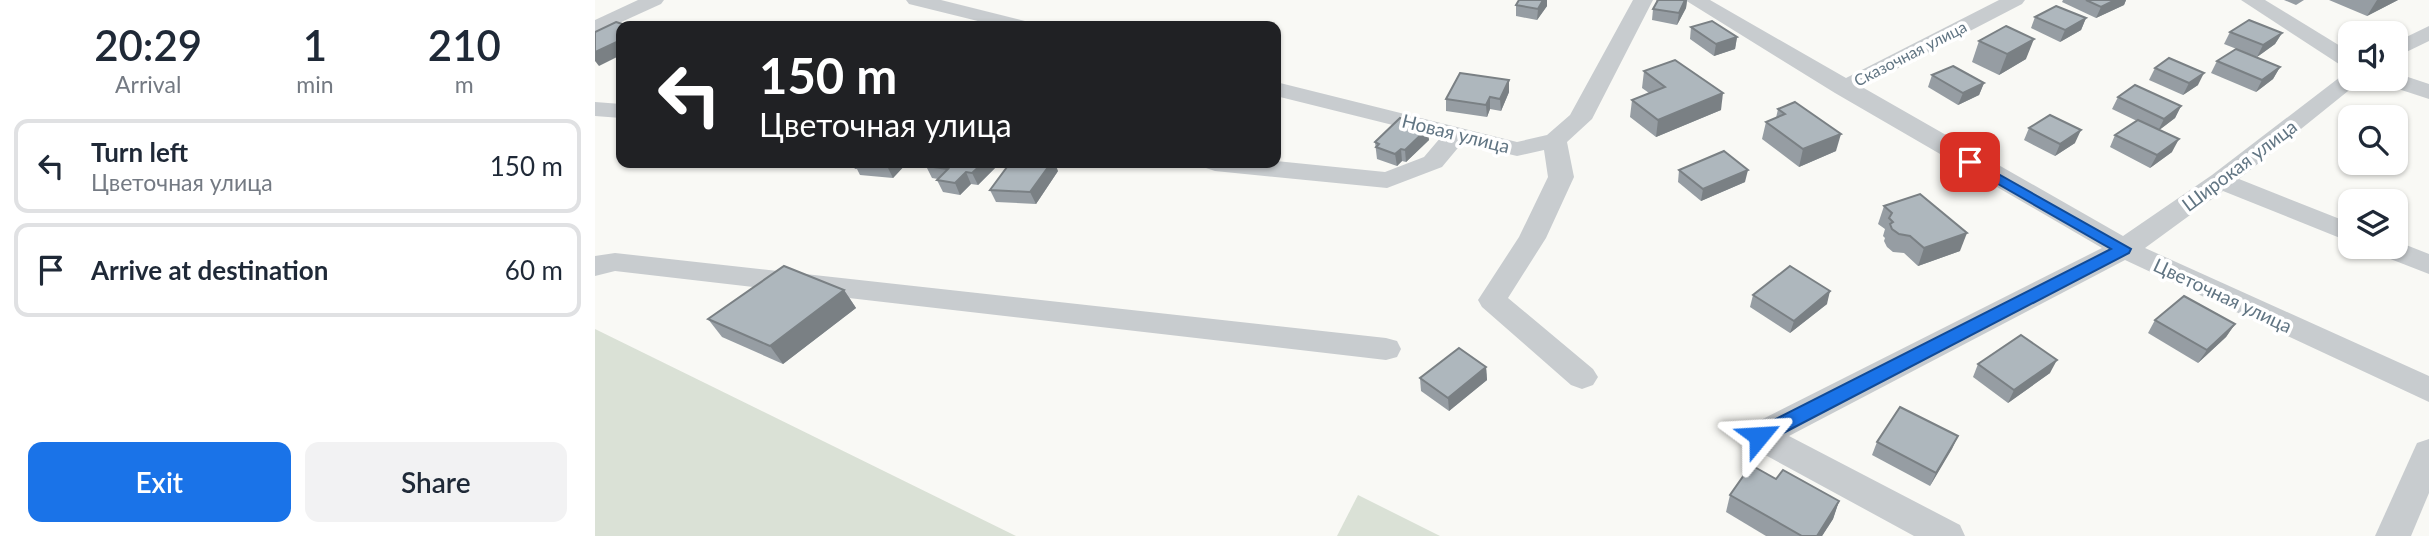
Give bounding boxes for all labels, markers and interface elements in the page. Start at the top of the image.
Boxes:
street label: Сказочная улица [1850,16,1970,90]
text: 20:29 [94,20,202,70]
text: 1 [303,20,327,70]
text: 210 [428,20,501,70]
map controls [2338,21,2408,259]
button: sound [2338,21,2408,91]
text: 150 m [759,46,897,104]
icon: left [644,49,735,140]
text: Arrival [115,70,181,98]
text: min [296,70,334,98]
text: m [455,70,474,98]
text: Цветочная улица [759,105,1012,144]
button: search [2338,105,2408,175]
street label: Новая улица [1400,109,1512,157]
street label: Широкая улица [2177,114,2301,216]
pin [1940,132,2000,192]
text: Turn left [91,136,188,168]
icon: arrive [1951,143,1989,181]
icon: left [32,147,70,185]
text: 150 m [490,150,563,182]
text: Цветочная улица [91,168,273,196]
button: layers [2338,189,2408,259]
icon: arrive [32,251,70,289]
street label: Цветочная улица [2150,253,2296,337]
text: Arrive at destination [91,254,328,286]
text: 60 m [505,254,563,286]
position arrow [1722,399,1796,473]
button: Exit [28,442,291,522]
button: Share [305,442,567,522]

